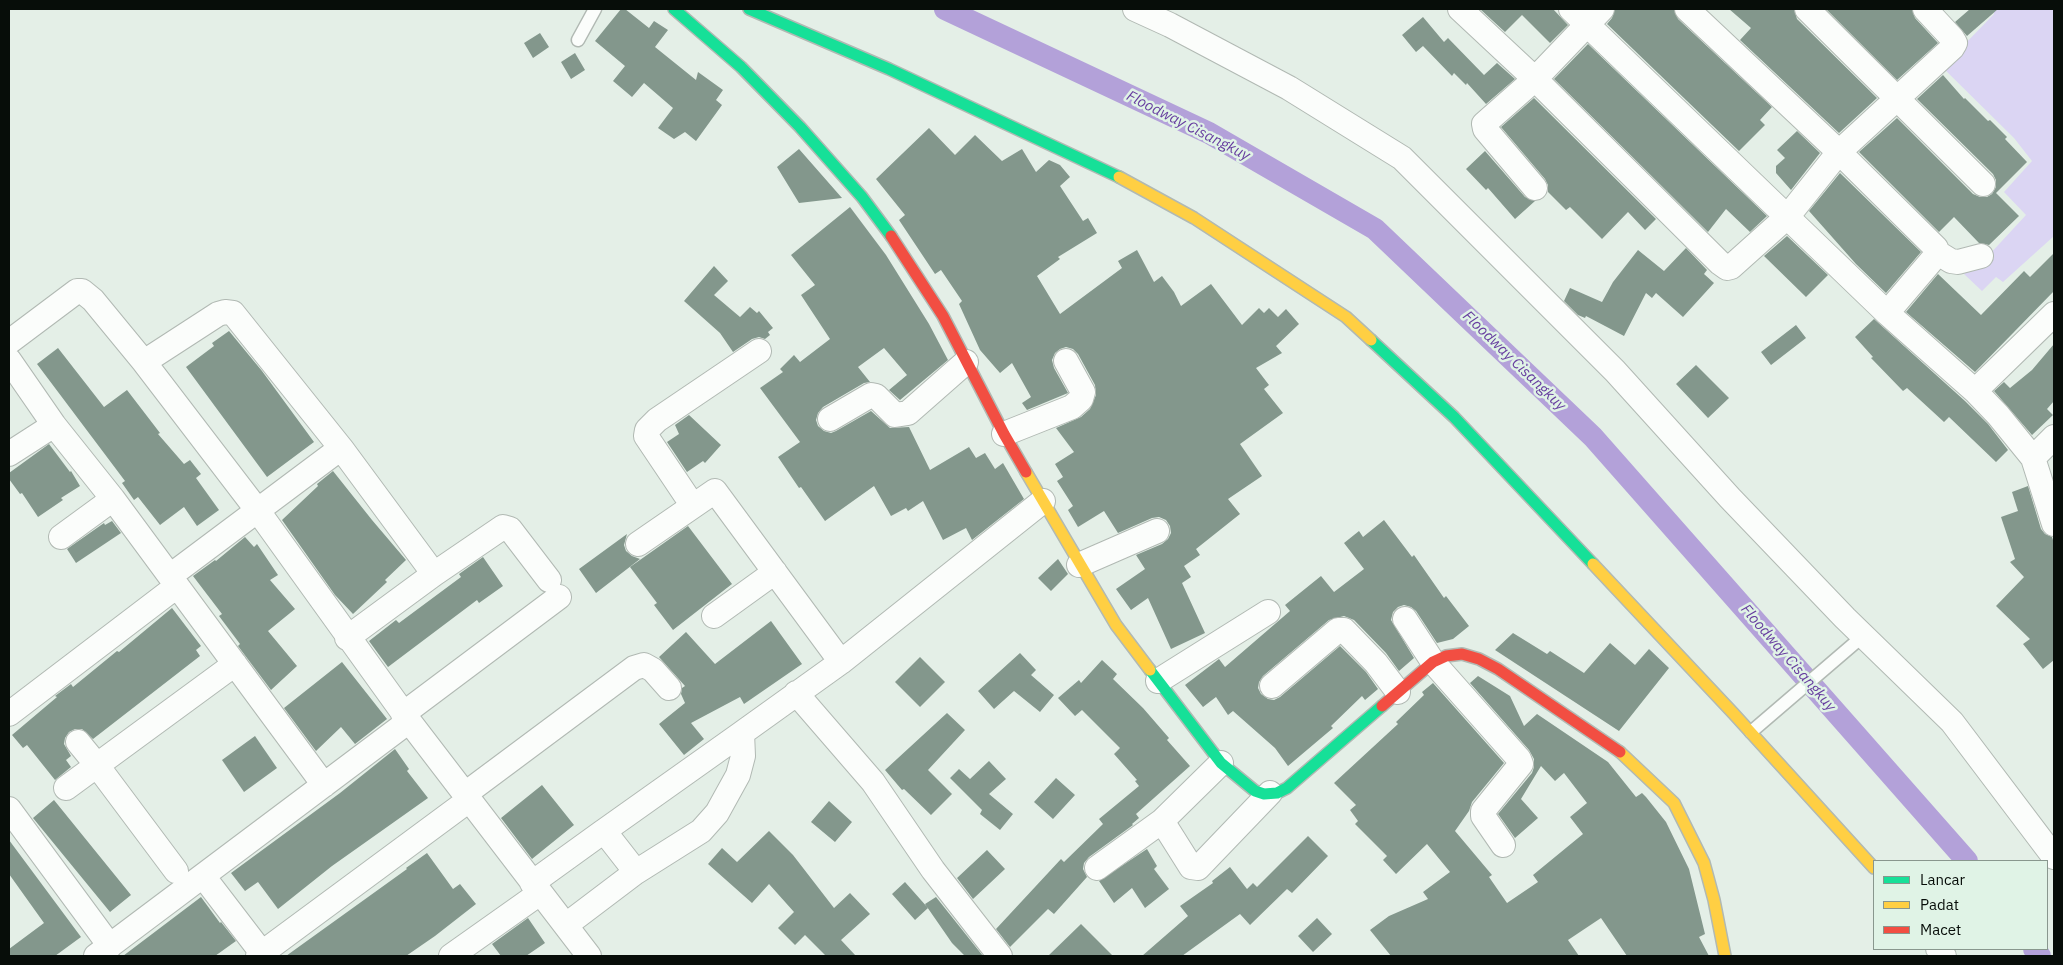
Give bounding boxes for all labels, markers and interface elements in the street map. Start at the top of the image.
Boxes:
water label: Floodway Cisangkuy [1123,87,1253,165]
water label: Floodway Cisangkuy [1459,307,1569,415]
water label: Floodway Cisangkuy [1737,601,1839,715]
legend [1873,860,2048,950]
text: Lancar [1920,870,1965,889]
text: Padat [1920,895,1959,914]
text: Macet [1920,920,1961,939]

